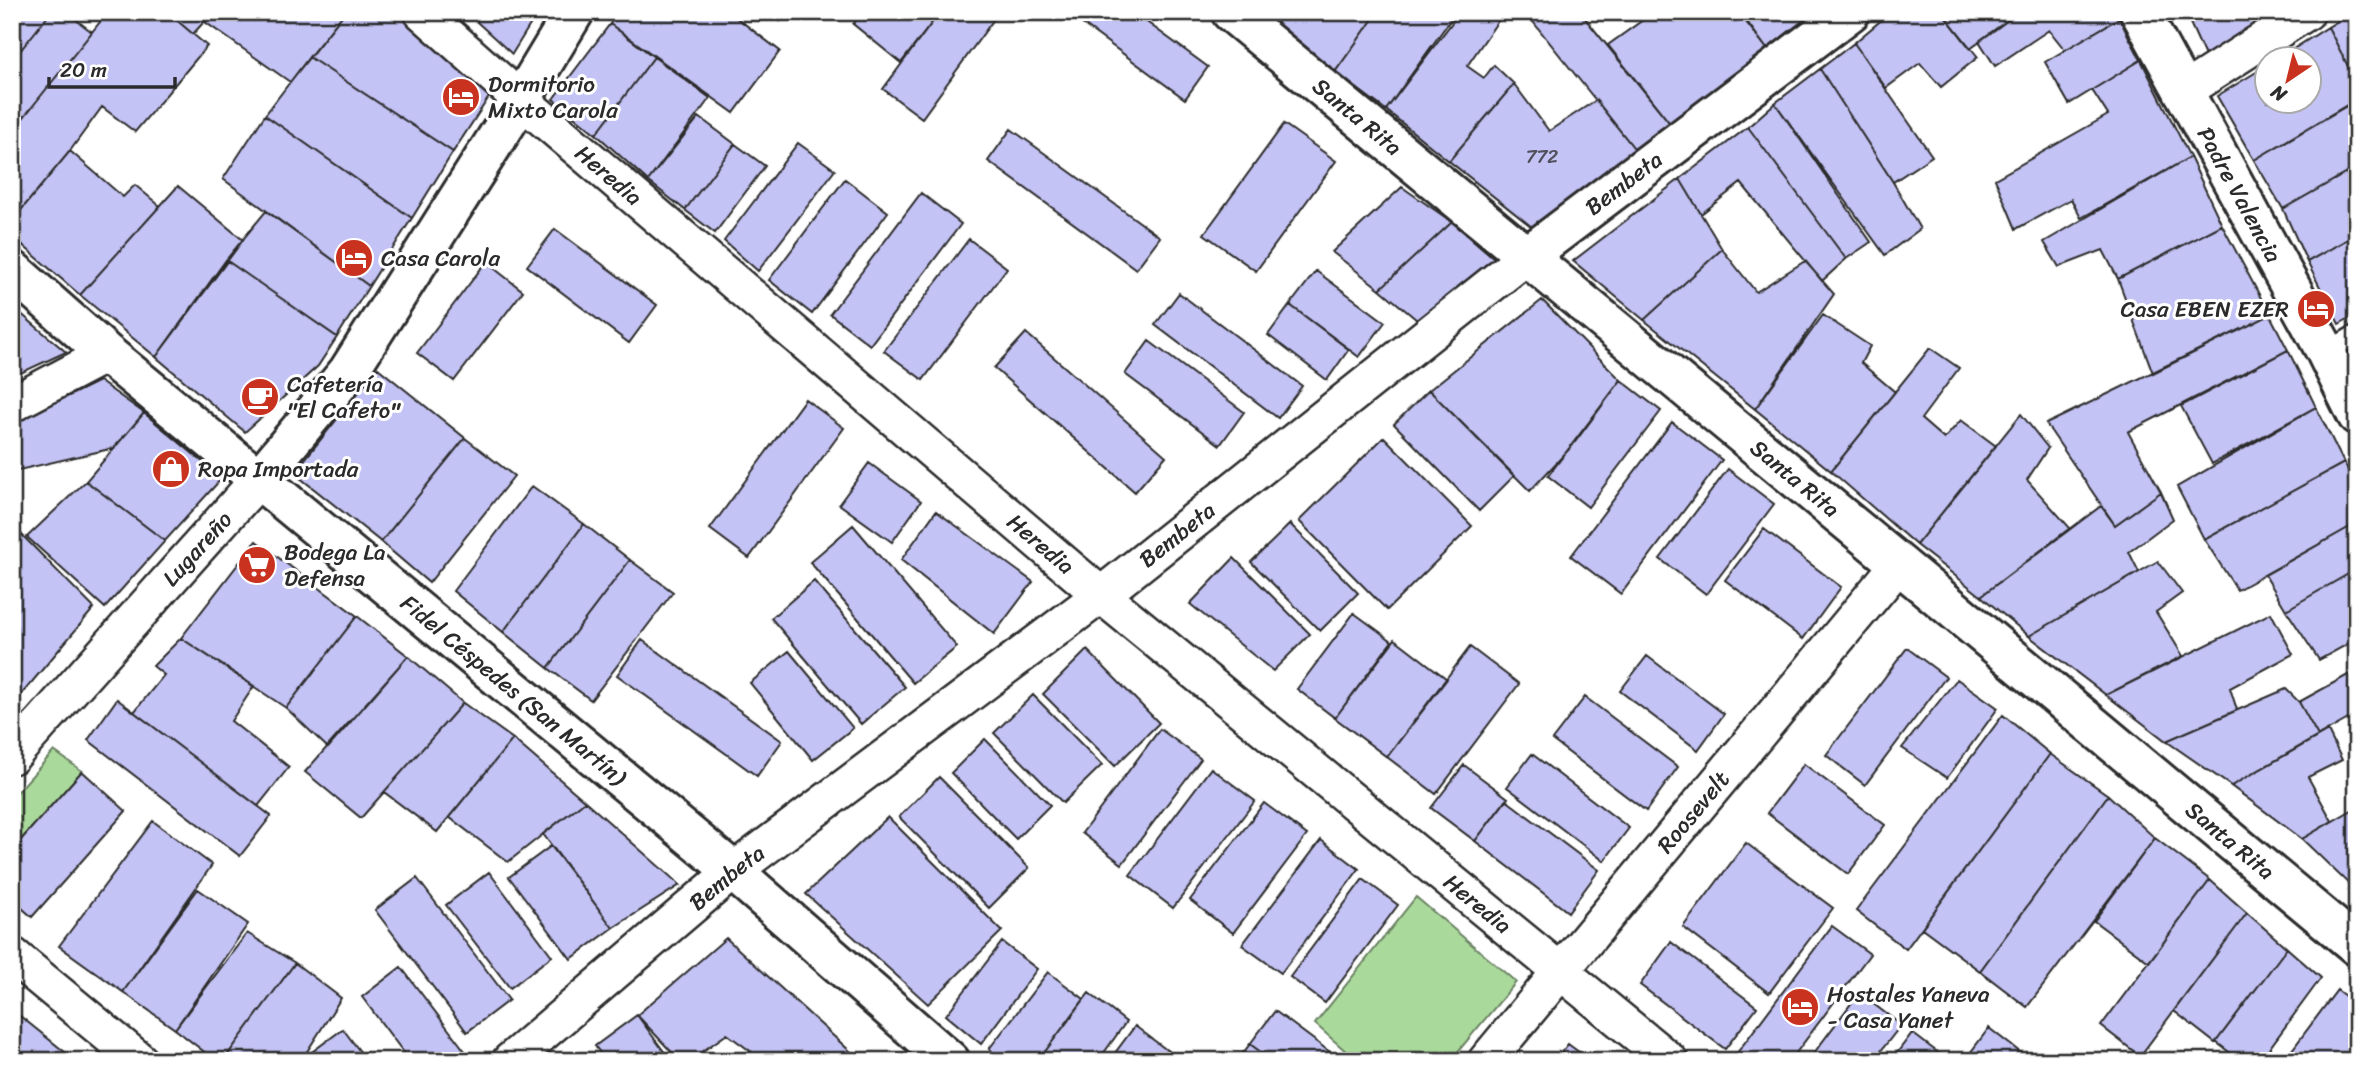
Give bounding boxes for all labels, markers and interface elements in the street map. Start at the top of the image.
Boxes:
scale bar [49,46,175,90]
north arrow [2254,46,2324,116]
text: 20 m [60,51,107,89]
place label: Dormitorio Mixto Carola [488,64,618,131]
street label: Santa Rita [1303,67,1412,166]
hotel icon: Dormitorio Mixto Carola [440,76,482,118]
text: N [2263,76,2294,111]
street label: Padre Valencia [2186,119,2294,271]
street label: Heredia [565,134,652,216]
house number: 772 [1526,140,1558,173]
street label: Bembeta [1576,140,1672,226]
hotel icon: Casa Carola [333,237,375,279]
place label: Casa Carola [381,238,501,279]
hotel icon: Casa EBEN EZER [2295,288,2337,330]
place label: Casa EBEN EZER [2121,289,2289,330]
place label: Cafetería "El Cafeto" [287,364,401,431]
cafe icon: Cafetería "El Cafeto" [239,376,281,418]
street label: Santa Rita [1741,428,1850,528]
shop icon: Ropa Importada [150,448,192,490]
place label: Ropa Importada [198,449,359,490]
street label: Bembeta [1129,491,1225,578]
street label: Lugareño [152,501,243,596]
street label: Heredia [997,502,1084,585]
place label: Bodega La Defensa [284,532,385,599]
supermarket icon: Bodega La Defensa [236,544,278,586]
street label: Fidel Céspedes (San Martín) [391,584,637,797]
street label: Roosevelt [1646,761,1740,863]
street label: Santa Rita [2176,790,2285,890]
street label: Bembeta [679,833,774,921]
street label: Heredia [1434,863,1522,945]
place label: Hostales Yaneva - Casa Yanet [1827,974,1990,1041]
hotel icon: Hostales Yaneva - Casa Yanet [1779,986,1821,1028]

